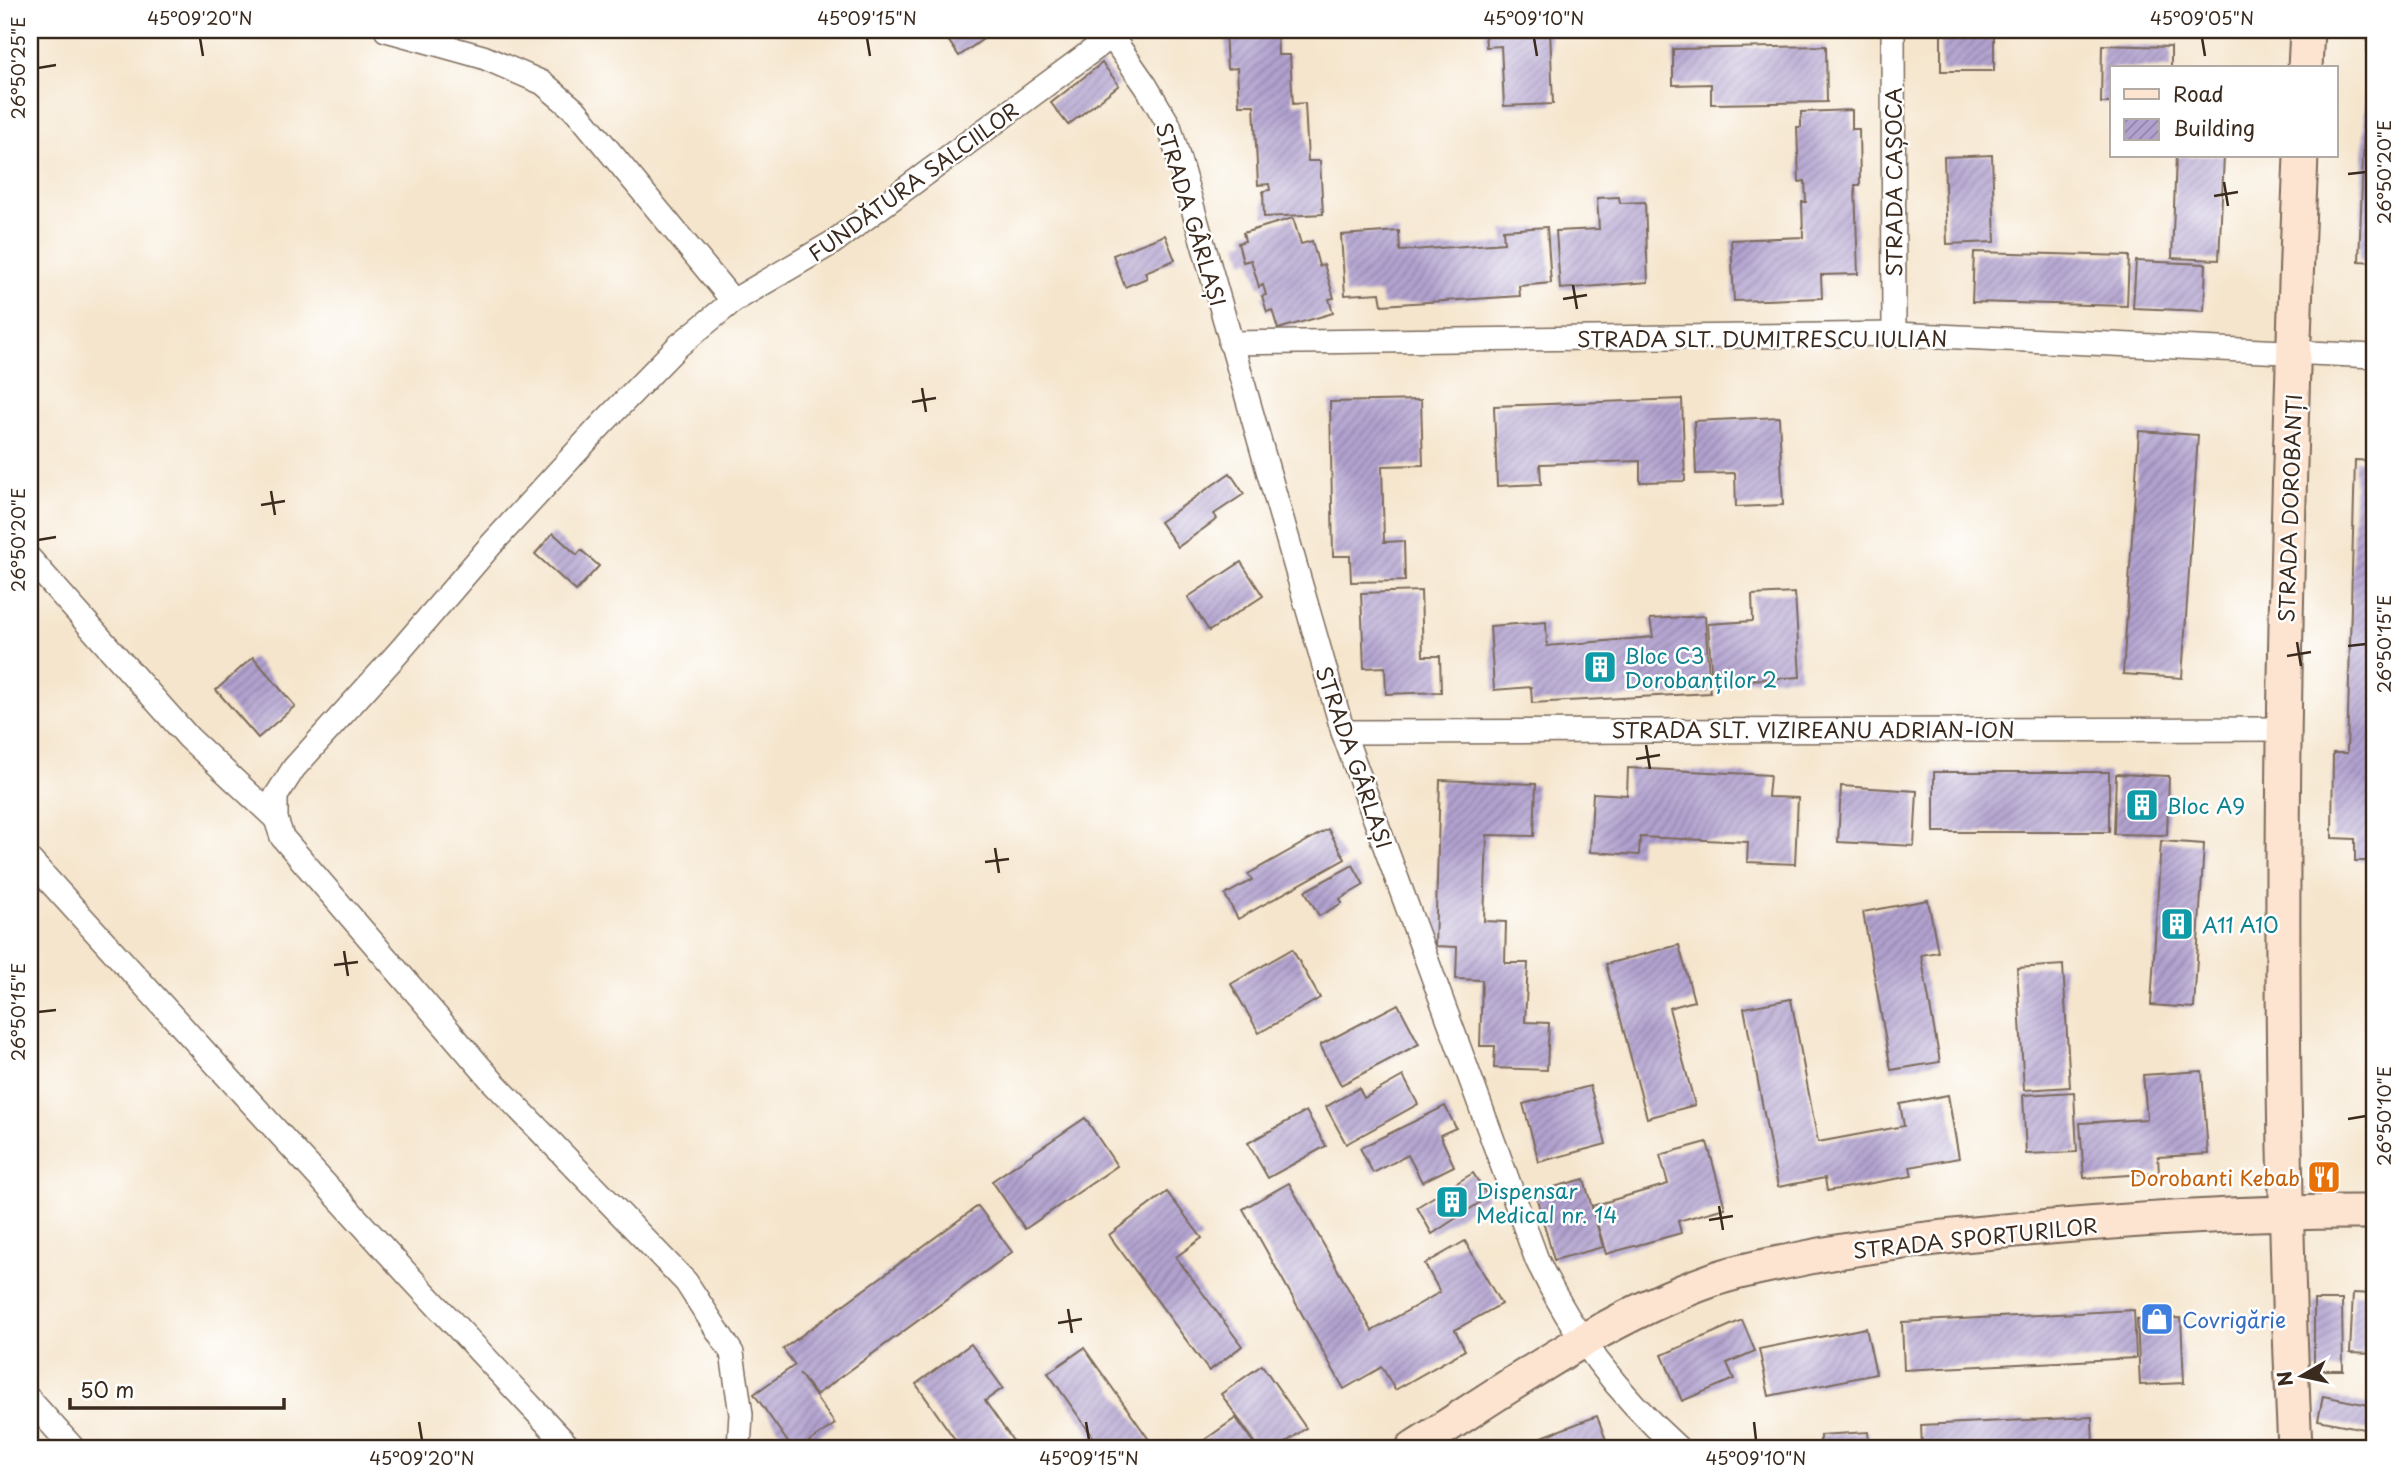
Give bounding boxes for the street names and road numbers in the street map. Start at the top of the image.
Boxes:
street label: STRADA CAȘOCA [1877,87,1909,277]
street label: FUNDĂTURA SALCIILOR [801,94,1025,268]
street label: STRADA GÂRLAȘI [1149,118,1235,310]
street label: STRADA SLT. DUMITRESCU IULIAN [1577,322,1947,354]
street label: STRADA DOROBANȚI [2269,393,2309,623]
street label: STRADA GÂRLAȘI [1309,661,1401,853]
street label: STRADA SLT. VIZIREANU ADRIAN-ION [1611,713,2015,745]
street label: STRADA SPORTURILOR [1851,1208,2099,1266]

